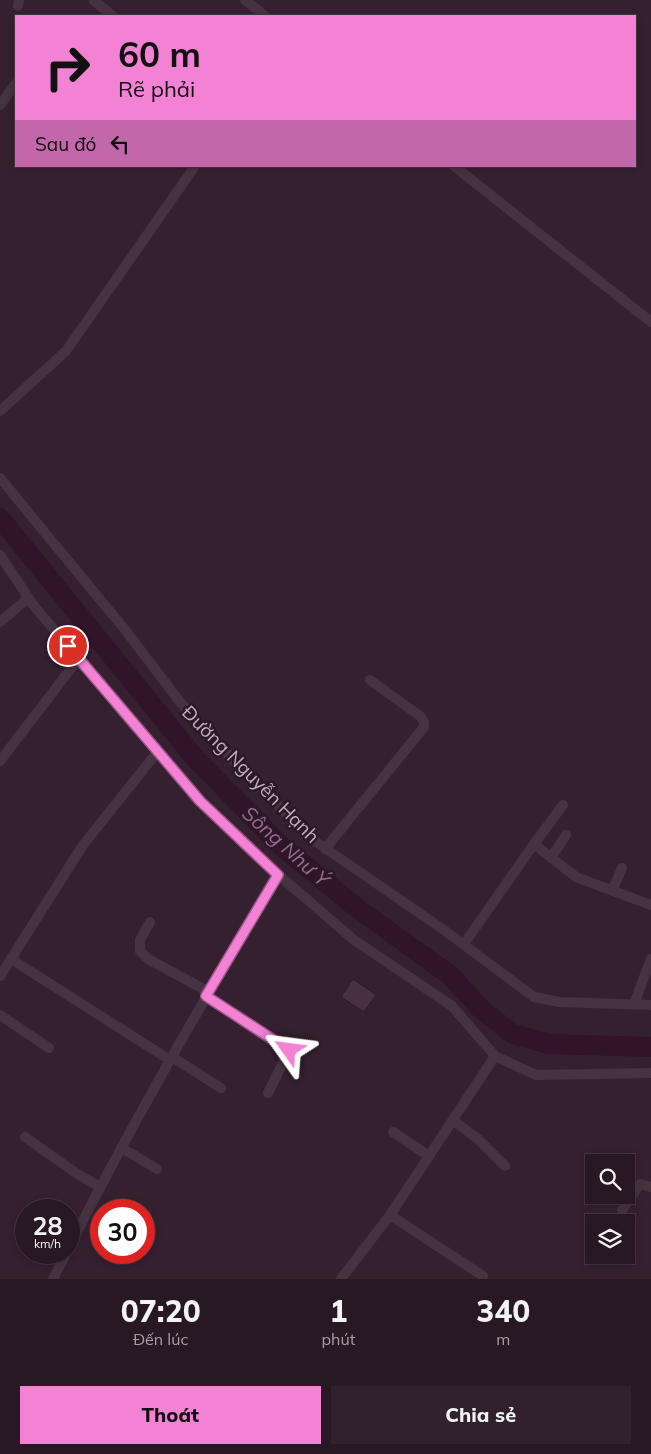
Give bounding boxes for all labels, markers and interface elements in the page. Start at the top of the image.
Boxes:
text: 60 m [118,32,201,76]
icon: right [35,35,100,100]
text: Rẽ phải [118,75,195,103]
icon: left [106,130,134,158]
text: Sau đó [35,132,96,156]
pin [47,625,89,667]
icon: arrive [54,632,82,660]
street label: Đường Nguyễn Hạnh [177,700,325,848]
water label: Sông Như Ý [237,800,336,893]
position arrow [262,1023,314,1075]
map controls [585,1154,635,1264]
button: search [585,1154,635,1204]
speed limit sign: 30 [90,1199,155,1264]
text: 28 [32,1210,63,1241]
button: layers [585,1214,635,1264]
text: km/h [34,1236,61,1251]
text: 07:20 [121,1292,201,1330]
text: 1 [329,1292,347,1330]
text: 340 [476,1292,530,1330]
text: Đến lúc [133,1329,188,1349]
text: phút [322,1329,355,1349]
text: m [496,1329,510,1349]
button: Thoát [20,1386,321,1444]
button: Chia sẻ [331,1386,631,1444]

